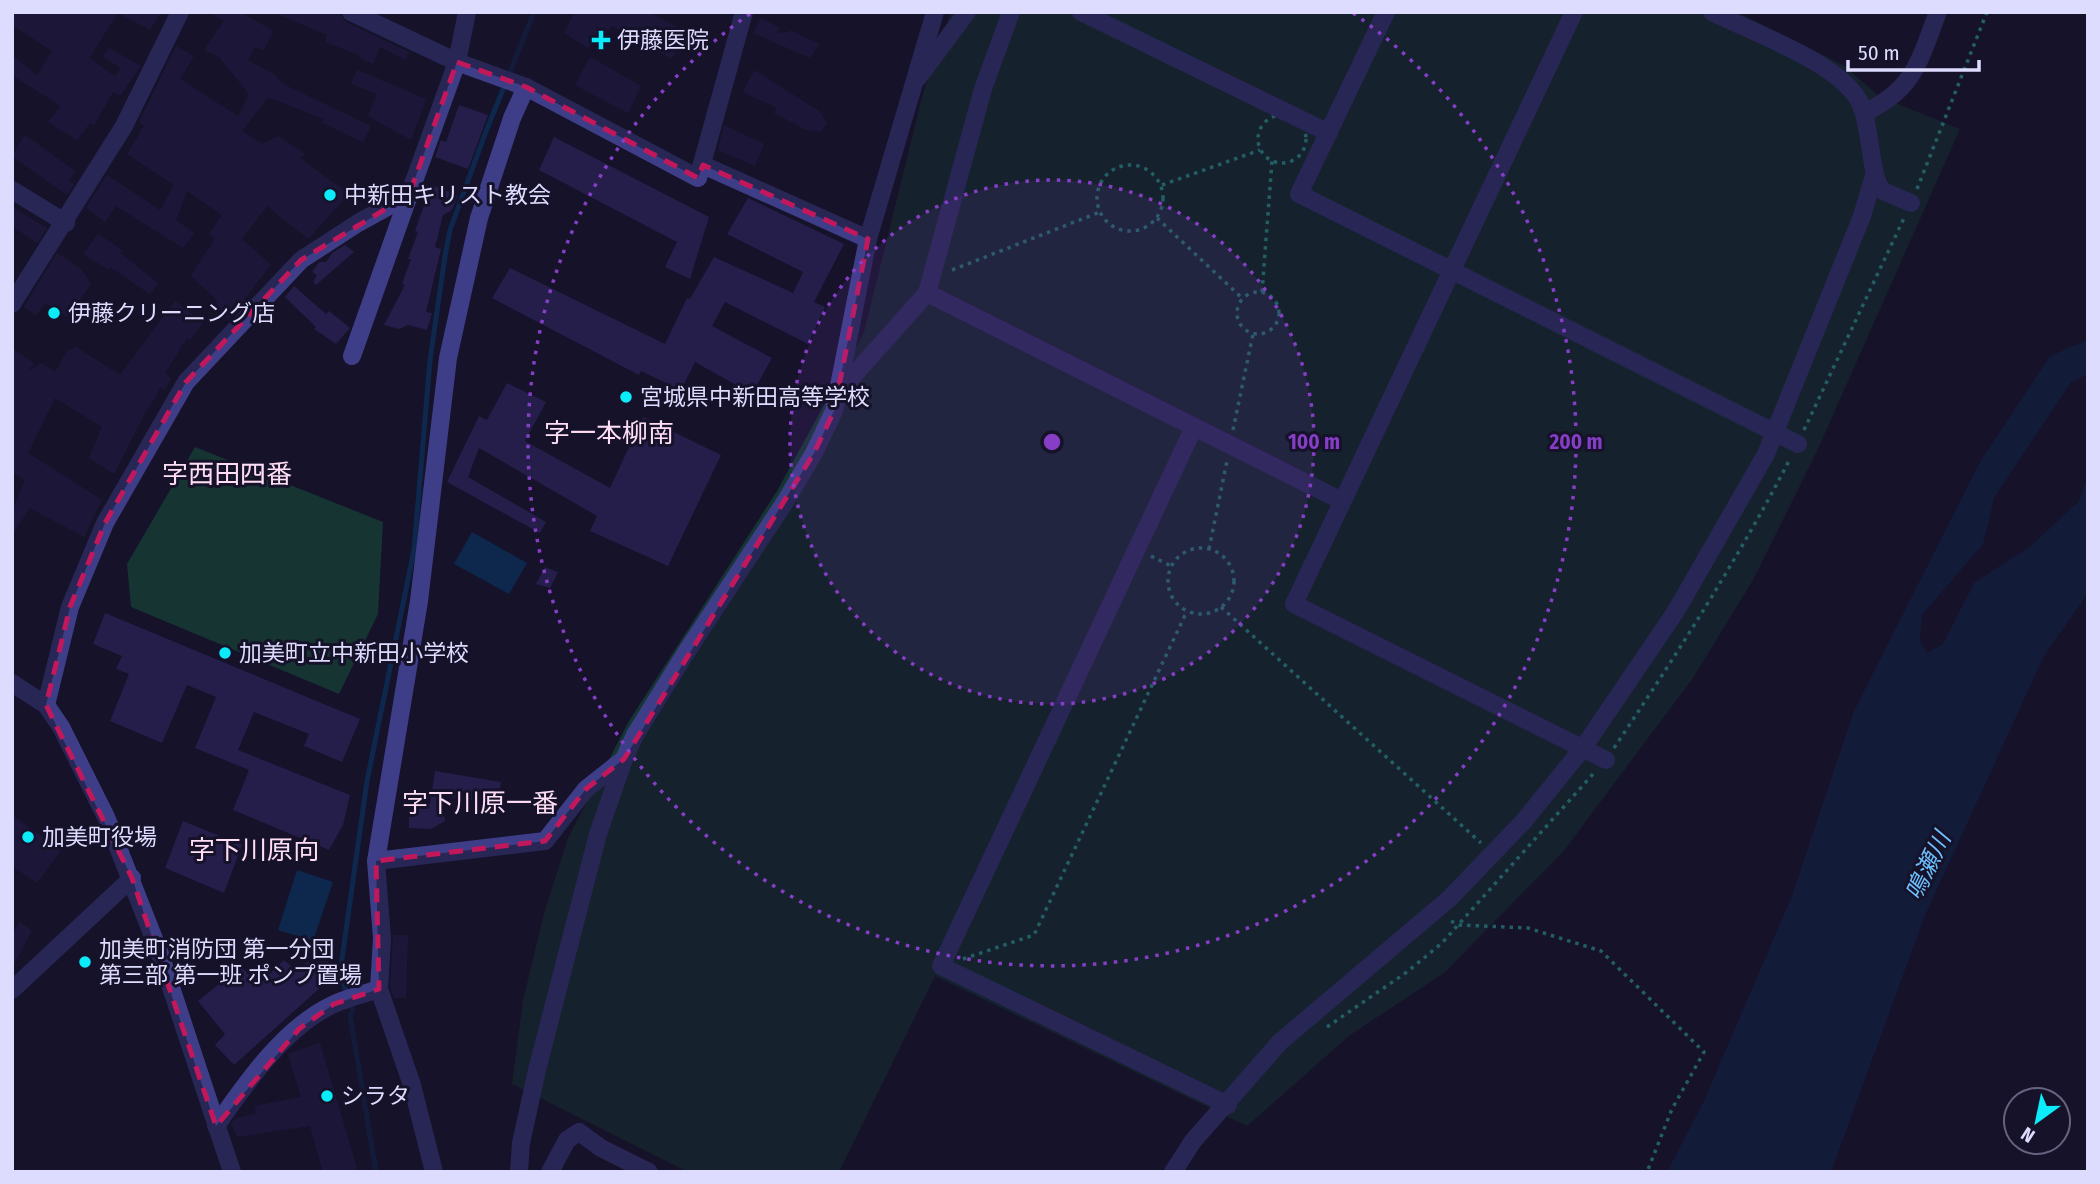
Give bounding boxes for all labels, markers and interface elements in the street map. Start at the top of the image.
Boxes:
place label: 伊藤医院 [617,26,709,54]
scale bar [1848,28,1979,72]
marker: 伊藤医院 [591,30,611,50]
text: 50 m [1858,40,1900,66]
place label: 中新田キリスト教会 [344,181,551,209]
marker: 中新田キリスト教会 [322,187,338,203]
place label: 伊藤クリーニング店 [68,299,275,327]
marker: 伊藤クリーニング店 [46,305,62,321]
place label: 宮城県中新田高等学校 [640,383,870,411]
marker: 宮城県中新田高等学校 [618,389,634,405]
district label: 字一本柳南 [544,418,674,449]
text: 100 m [1288,429,1340,455]
text: 200 m [1548,429,1603,455]
centre of rings [1040,430,1064,454]
district label: 字西田四番 [162,459,292,490]
place label: 加美町立中新田小学校 [239,639,469,667]
marker: 加美町立中新田小学校 [217,645,233,661]
district label: 字下川原一番 [402,788,558,819]
place label: 加美町役場 [42,823,157,851]
water label: 鳴瀬川 [1900,825,1958,904]
marker: 加美町役場 [20,829,36,845]
district label: 字下川原向 [189,835,319,866]
place label: 加美町消防団 第一分団 第三部 第一班 ポンプ置場 [99,935,362,989]
marker: 加美町消防団 第一分団 第三部 第一班 ポンプ置場 [77,954,93,970]
place label: シラタ [341,1082,410,1110]
north arrow [2002,1086,2072,1156]
marker: シラタ [319,1088,335,1104]
text: N [2017,1122,2039,1148]

